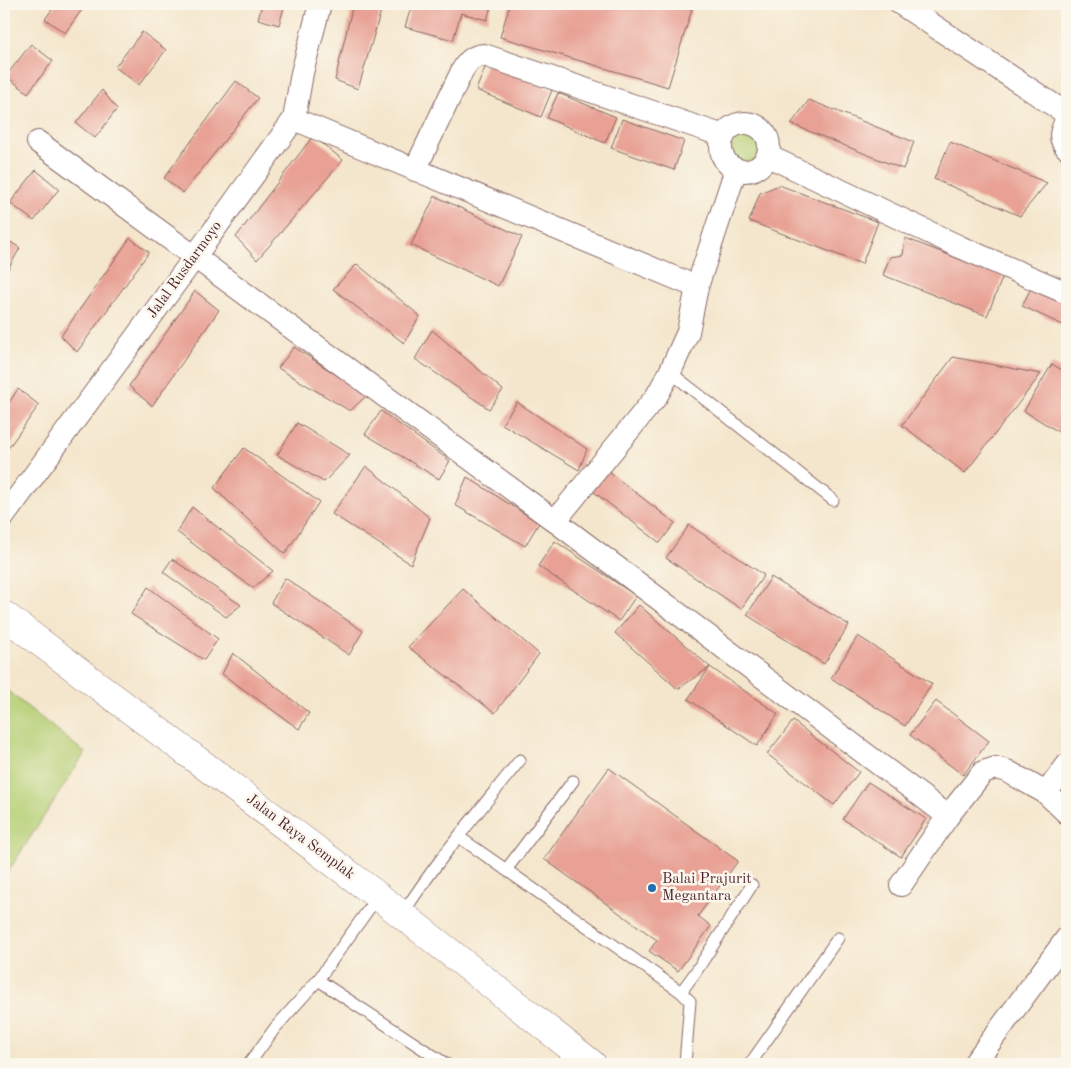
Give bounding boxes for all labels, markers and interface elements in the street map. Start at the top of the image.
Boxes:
street label: Jalal Rusdarmoyo [145,219,225,321]
street label: Jalan Raya Semplak [243,791,357,883]
place label: Balai Prajurit Megantara [662,872,752,904]
marker: Balai Prajurit Megantara [646,882,658,894]

